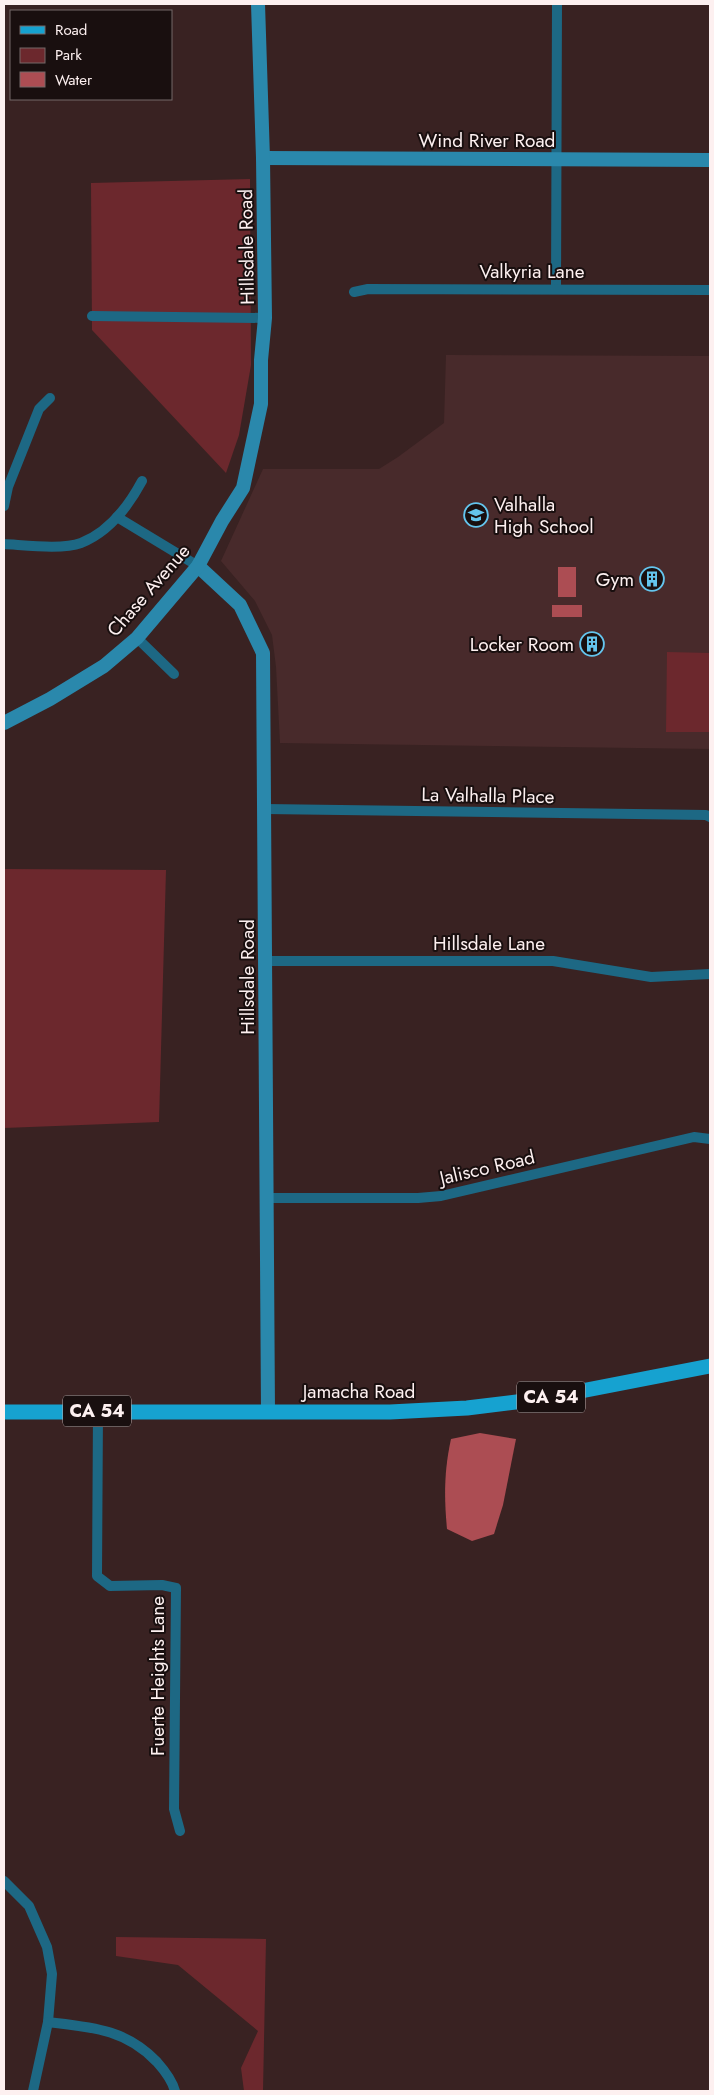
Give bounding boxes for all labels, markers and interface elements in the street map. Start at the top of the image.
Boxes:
legend [10,10,172,100]
text: Road [55,19,87,41]
text: Park [55,44,82,66]
text: Water [55,69,93,91]
street label: Wind River Road [419,127,555,154]
street label: Hillsdale Road [232,189,261,305]
street label: Valkyria Lane [480,258,585,285]
place label: Valhalla High School [494,491,594,540]
school or university icon: Valhalla High School [463,502,489,528]
street label: Chase Avenue [101,538,196,642]
place label: Gym [596,566,634,593]
building icon: Gym [639,566,665,592]
place label: Locker Room [470,631,574,658]
building icon: Locker Room [579,631,605,657]
street label: La Valhalla Place [421,781,555,810]
street label: Hillsdale Road [234,919,261,1035]
street label: Hillsdale Lane [433,930,545,957]
street label: Jalisco Road [434,1143,537,1192]
street label: Jamacha Road [300,1378,415,1405]
road number: CA 54 [517,1381,585,1412]
road number: CA 54 [63,1395,131,1426]
street label: Fuerte Heights Lane [144,1596,171,1756]

